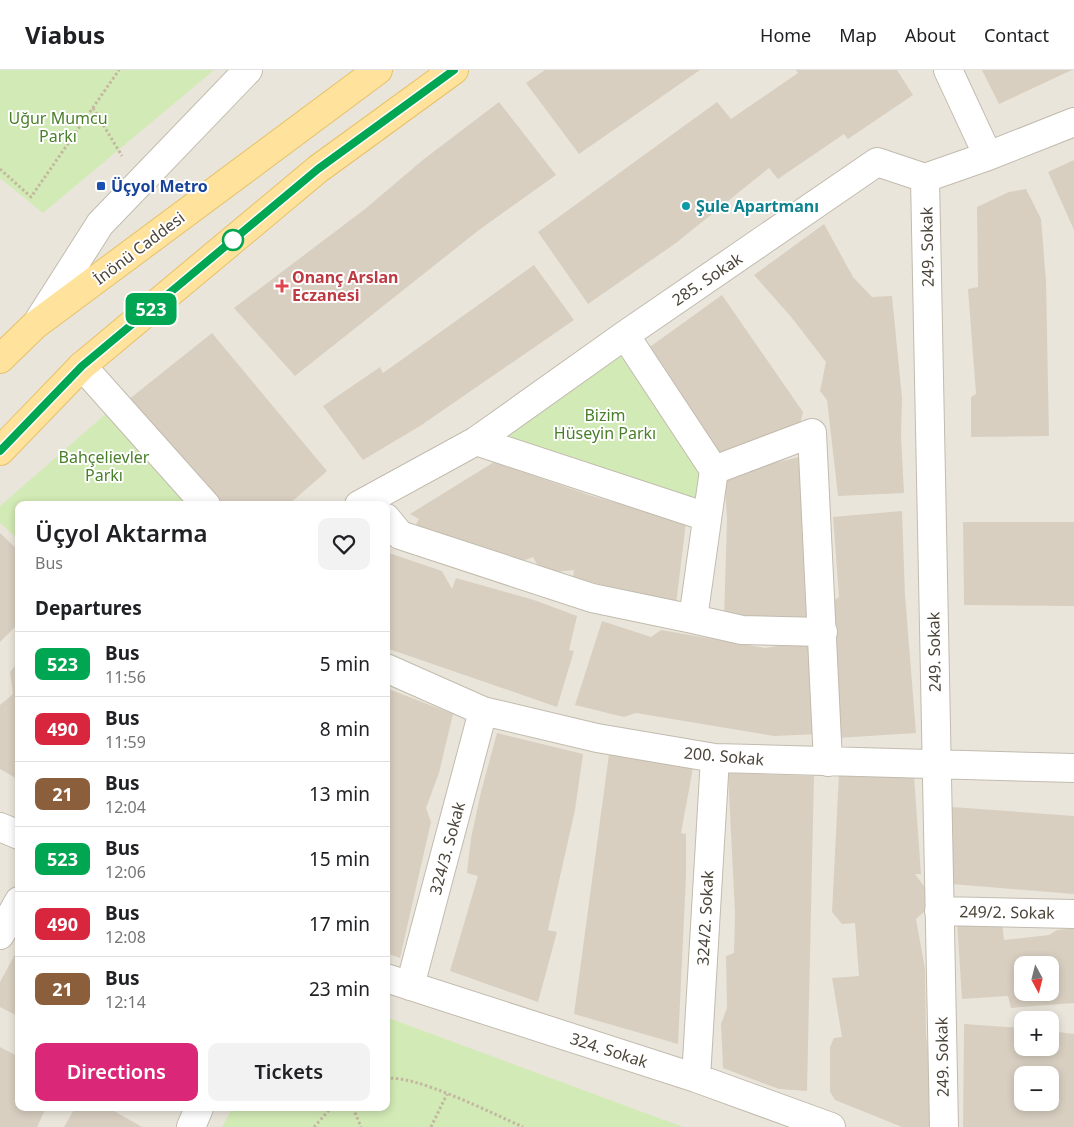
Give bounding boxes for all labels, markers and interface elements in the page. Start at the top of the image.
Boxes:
text: Viabus [25,18,105,51]
text: Home [760,23,811,47]
text: Map [839,23,877,47]
text: About [905,23,956,47]
text: Contact [984,23,1049,47]
park label: Uğur Mumcu Parkı [8,107,108,147]
place label: Üçyol Metro [111,175,208,197]
marker: Üçyol Metro [95,180,107,192]
place label: Şule Apartmanı [696,195,819,217]
marker: Şule Apartmanı [680,200,692,212]
street label: 249. Sokak [915,206,939,287]
street label: İnönü Caddesi [89,207,189,289]
unlabelled marker [222,229,244,251]
street label: 285. Sokak [668,247,747,311]
place label: Onanç Arslan Eczanesi [292,266,398,306]
marker: Onanç Arslan Eczanesi [276,280,288,292]
line badge: 523 [122,293,180,325]
text: 523 [136,297,166,321]
park label: Bizim Hüseyin Parkı [554,404,656,444]
park label: Bahçelievler Parkı [59,446,150,486]
text: Üçyol Aktarma [35,516,208,549]
button: heart [318,518,370,570]
text: Bus [35,552,63,574]
text: Departures [35,595,142,621]
street label: 249. Sokak [922,611,946,692]
text: Bus [105,640,140,666]
text: 5 min [320,651,370,677]
text: 523 [47,652,78,676]
text: 11:56 [105,666,146,688]
text: Bus [105,705,140,731]
text: 8 min [320,716,370,742]
text: 490 [47,717,78,741]
text: 11:59 [105,731,146,753]
street label: 200. Sokak [683,742,765,771]
text: Bus [105,770,140,796]
text: 13 min [309,781,370,807]
text: 21 [52,782,73,806]
text: 12:04 [105,796,146,818]
street label: 324/3. Sokak [424,799,470,897]
text: Bus [105,835,140,861]
text: 15 min [309,846,370,872]
text: 523 [47,847,78,871]
text: 12:06 [105,861,146,883]
street label: 324/2. Sokak [692,869,719,966]
text: Bus [105,900,140,926]
street label: 249/2. Sokak [959,900,1055,924]
text: 17 min [309,911,370,937]
text: 490 [47,912,78,936]
text: 12:08 [105,926,146,948]
north arrow [1014,956,1059,1001]
map controls [1014,956,1059,1111]
text: Bus [105,965,140,991]
text: 23 min [309,976,370,1002]
text: 21 [52,977,73,1001]
text: 12:14 [105,991,146,1013]
button: + [1014,1011,1059,1056]
street label: 249. Sokak [930,1016,954,1097]
street label: 324. Sokak [567,1027,651,1073]
button: Directions [35,1043,198,1101]
button: Tickets [208,1043,370,1101]
button: − [1014,1066,1059,1111]

